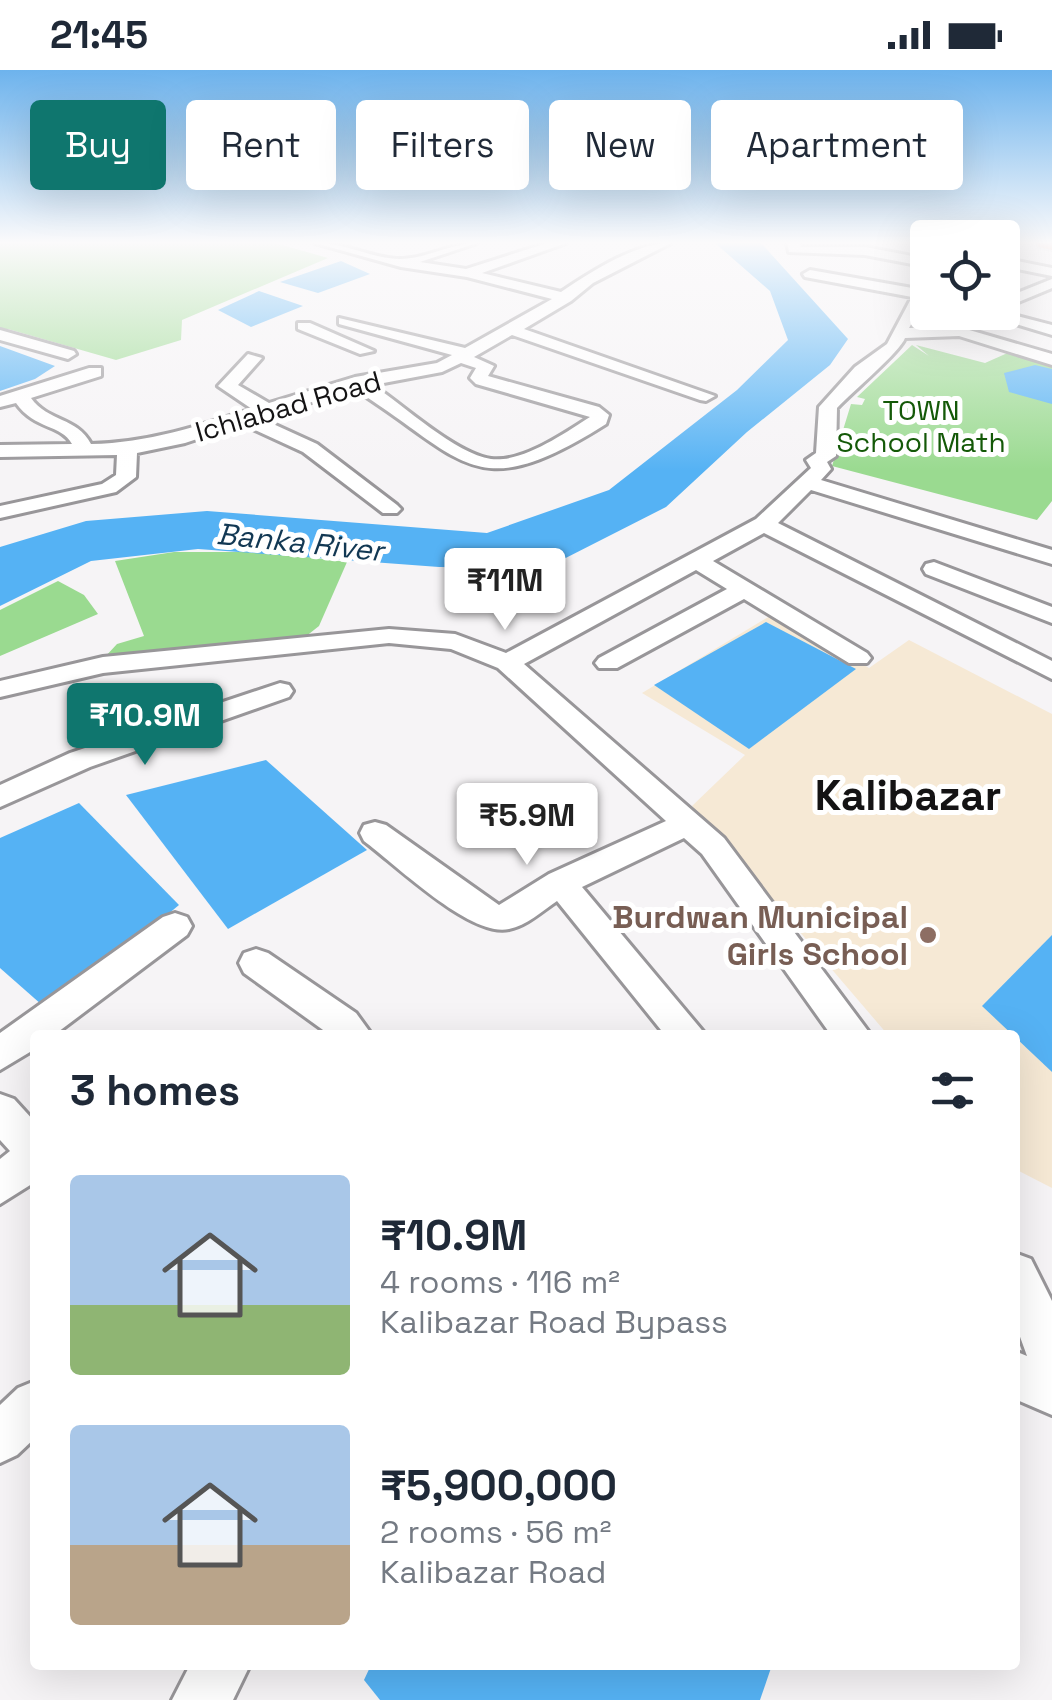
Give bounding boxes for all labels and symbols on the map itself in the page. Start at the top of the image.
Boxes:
street label: Ichlabad Road [191,362,385,450]
park label: TOWN School Math [836,392,1006,460]
water label: Banka River [215,514,388,570]
pin: ₹11M [446,548,564,633]
pin: ₹10.9M [64,683,226,768]
district label: Kalibazar [815,769,1001,822]
pin: ₹5.9M [457,783,597,868]
place label: Burdwan Municipal Girls School [612,897,908,974]
marker: Burdwan Municipal Girls School [917,924,939,946]

